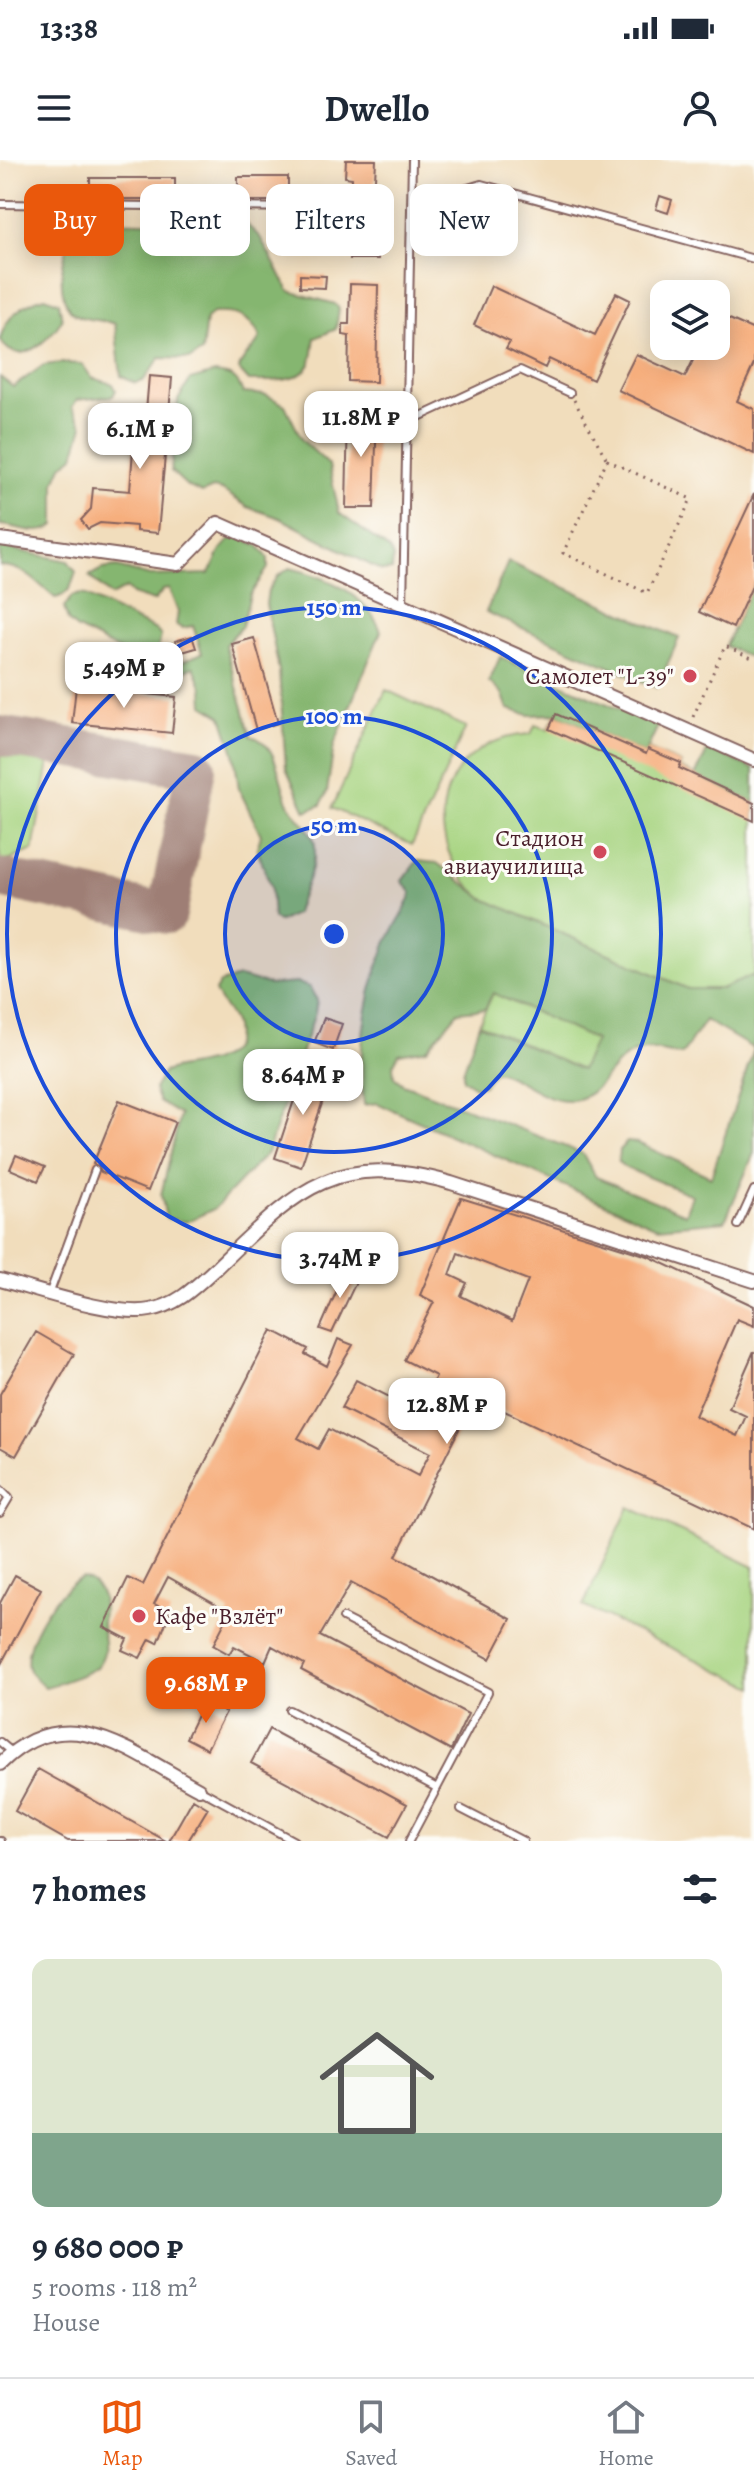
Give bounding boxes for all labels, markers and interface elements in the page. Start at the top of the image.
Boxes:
text: 13:38 [40,8,98,48]
text: Dwello [324,84,430,133]
icon: menu [32,86,76,130]
icon: person [678,86,722,130]
chip: Buy [24,184,124,256]
chip: Rent [140,184,250,256]
chip: Filters [266,184,394,256]
chip: New [410,184,518,256]
map controls [650,280,730,360]
button: layers [650,280,730,360]
pin: 11.8M ₽ [287,391,435,459]
text: 11.8M ₽ [322,399,400,434]
pin: 6.1M ₽ [75,403,205,471]
text: 6.1M ₽ [106,411,174,446]
text: 150 m [306,591,362,623]
pin: 5.49M ₽ [50,642,198,710]
text: 5.49M ₽ [83,650,165,685]
place label: Самолет "L-39" [525,660,674,692]
marker: Самолет "L-39" [681,667,699,685]
text: 100 m [305,700,363,732]
text: 50 m [311,809,357,841]
place label: Стадион авиаучилища [444,822,584,882]
marker: Стадион авиаучилища [591,843,609,861]
centre of rings [320,920,348,948]
pin: 8.64M ₽ [229,1049,377,1117]
text: 8.64M ₽ [261,1057,345,1092]
pin: 3.74M ₽ [266,1232,414,1300]
text: 3.74M ₽ [299,1240,381,1275]
pin: 12.8M ₽ [373,1378,521,1446]
text: 12.8M ₽ [406,1386,488,1421]
place label: Кафе "Взлёт" [155,1600,283,1632]
marker: Кафе "Взлёт" [130,1607,148,1625]
pin: 9.68M ₽ [132,1657,280,1725]
text: 9.68M ₽ [164,1665,248,1700]
text: 7 homes [32,1866,147,1913]
icon: filters [678,1867,722,1911]
icon: home [305,2011,449,2155]
text: 9 680 000 ₽ [32,2223,183,2270]
text: 5 rooms · 118 m² [32,2270,197,2305]
text: House [32,2305,100,2340]
tab: Map [100,2395,144,2473]
tab: Saved [345,2395,397,2473]
tab: Home [598,2395,654,2473]

